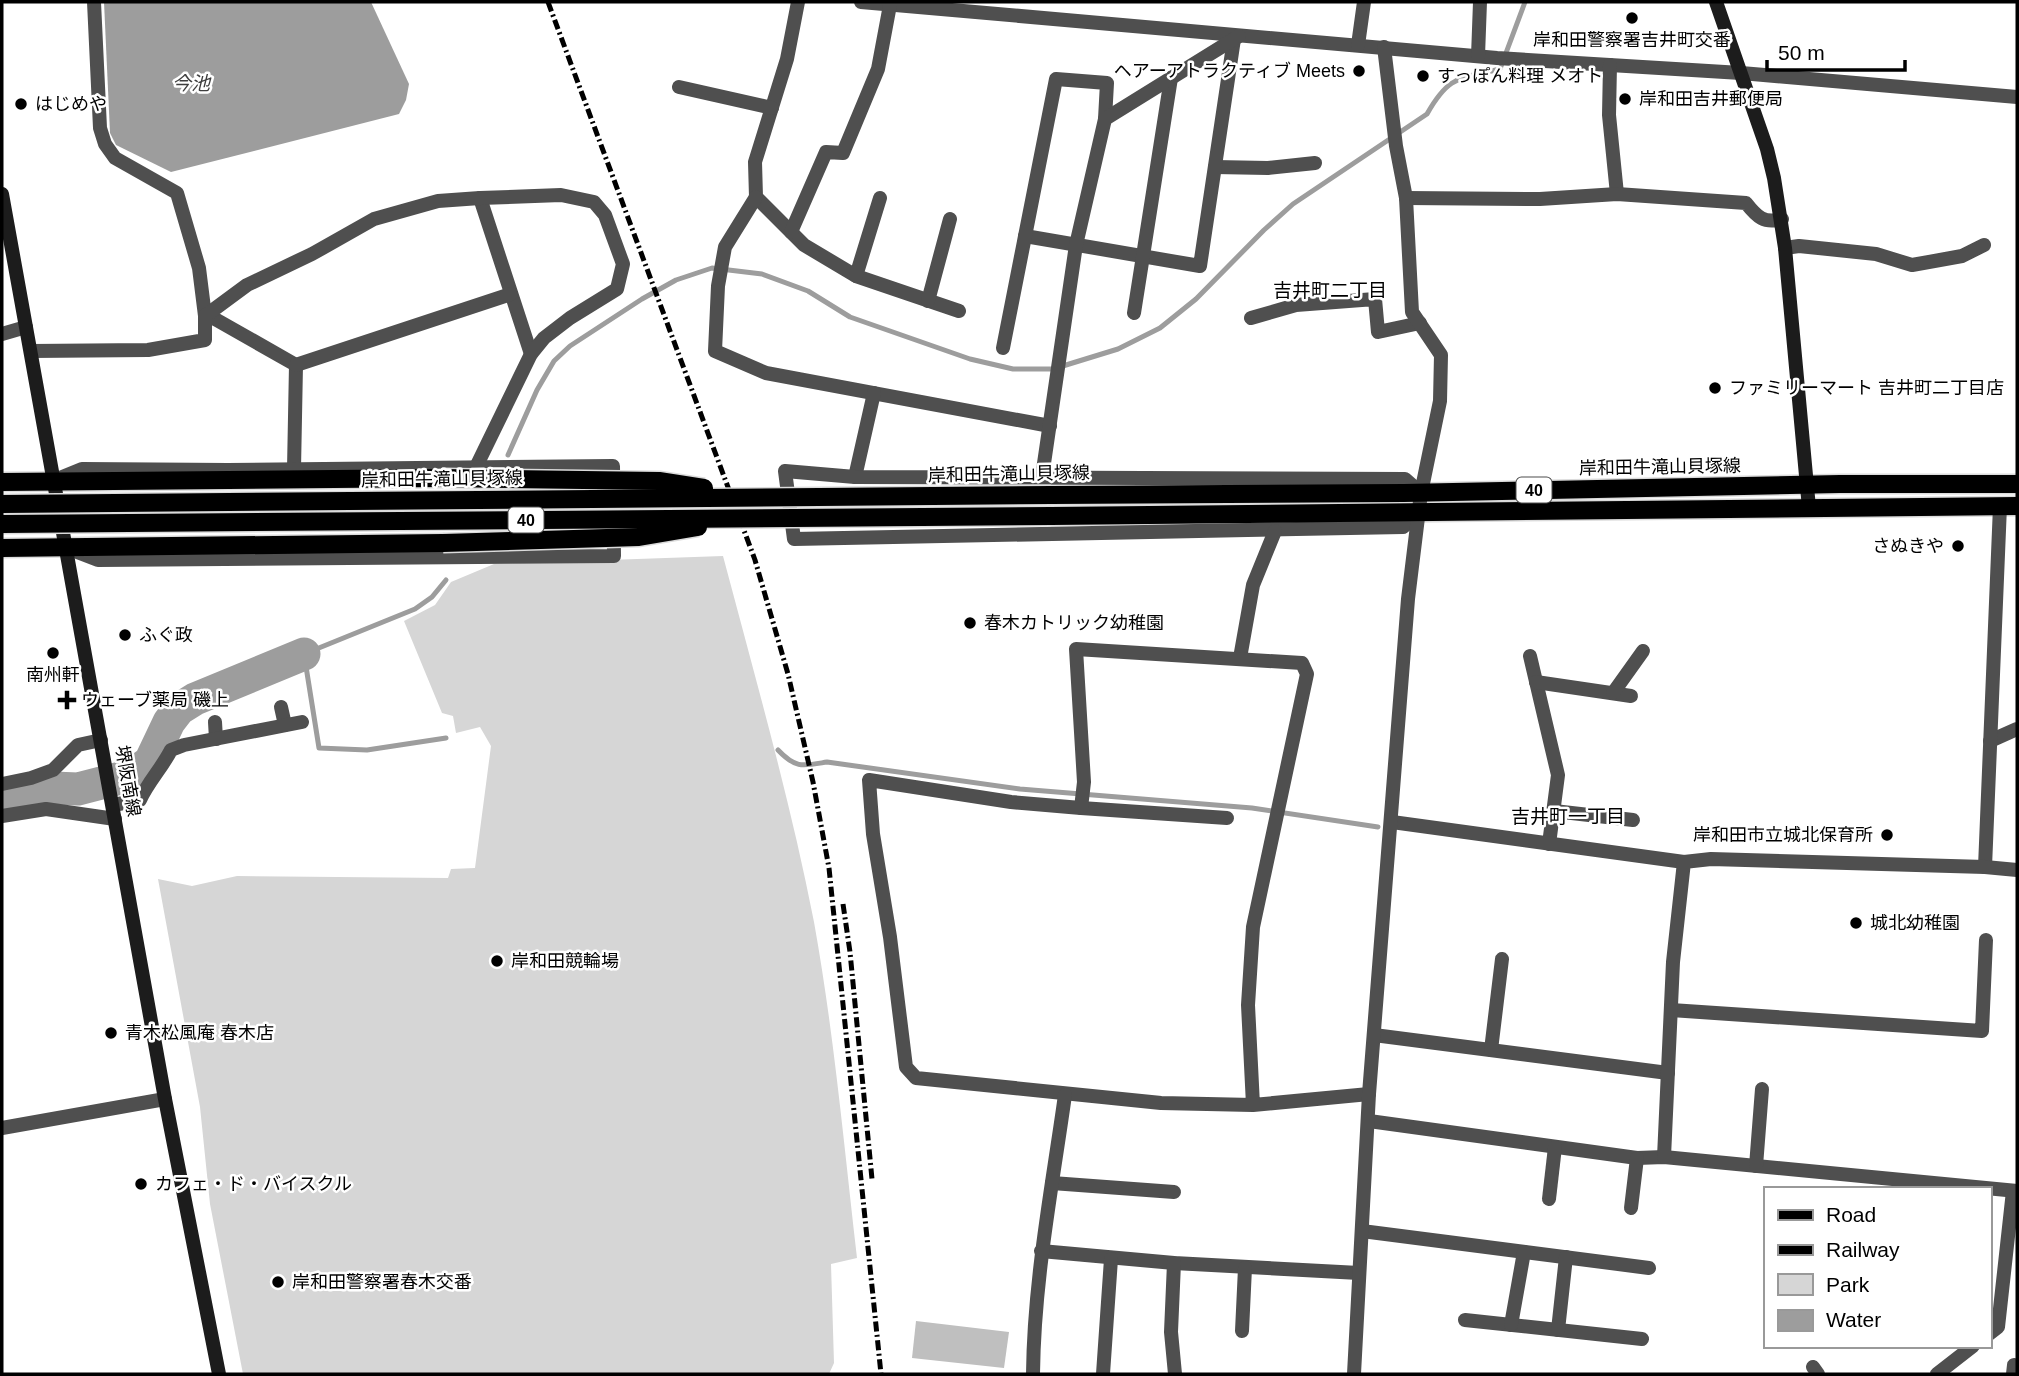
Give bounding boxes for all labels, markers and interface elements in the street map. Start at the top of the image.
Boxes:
marker: 岸和田警察署吉井町交番 [1624,10,1640,26]
scale bar [1767,28,1905,72]
place label: 岸和田警察署吉井町交番 [1533,30,1731,50]
text: 50 m [1778,41,1825,64]
place label: ヘアーアトラクティブ Meets [1114,61,1345,81]
marker: ヘアーアトラクティブ Meets [1351,63,1367,79]
place label: すっぽん料理 メオト [1437,66,1603,86]
marker: すっぽん料理 メオト [1415,68,1431,84]
water label: 今池 [172,73,212,94]
place label: 岸和田吉井郵便局 [1639,89,1783,109]
marker: 岸和田吉井郵便局 [1617,91,1633,107]
place label: はじめや [35,94,107,114]
marker: はじめや [13,96,29,112]
district label: 吉井町二丁目 [1273,280,1387,301]
place label: ファミリーマート 吉井町二丁目店 [1729,378,2004,398]
marker: ファミリーマート 吉井町二丁目店 [1707,380,1723,396]
street label: 岸和田牛滝山貝塚線 [1579,456,1741,478]
street label: 岸和田牛滝山貝塚線 [928,463,1090,485]
street label: 岸和田牛滝山貝塚線 [361,468,523,490]
road number: 40 [1516,477,1552,503]
road number: 40 [508,508,544,533]
place label: さぬきや [1872,536,1944,556]
marker: さぬきや [1950,538,1966,554]
place label: 春木カトリック幼稚園 [984,613,1164,633]
marker: 春木カトリック幼稚園 [962,615,978,631]
place label: ふぐ政 [139,625,193,645]
marker: ふぐ政 [117,627,133,643]
marker: 南州軒 [45,645,61,661]
place label: 南州軒 [26,665,80,685]
place label: ウェーブ薬局 磯上 [81,690,229,710]
marker: ウェーブ薬局 磯上 [59,692,75,708]
street label: 堺阪南線 [112,744,144,818]
district label: 吉井町一丁目 [1511,806,1625,827]
place label: 岸和田市立城北保育所 [1693,825,1873,845]
marker: 岸和田市立城北保育所 [1879,827,1895,843]
place label: 城北幼稚園 [1870,913,1960,933]
marker: 城北幼稚園 [1848,915,1864,931]
place label: 岸和田競輪場 [511,951,619,971]
marker: 岸和田競輪場 [489,953,505,969]
place label: 青木松風庵 春木店 [125,1023,274,1043]
marker: 青木松風庵 春木店 [103,1025,119,1041]
place label: カフェ・ド・バイスクル [155,1174,352,1194]
marker: カフェ・ド・バイスクル [133,1176,149,1192]
legend [1764,1187,1991,1348]
text: Road [1826,1203,1876,1226]
text: Railway [1826,1238,1900,1261]
place label: 岸和田警察署春木交番 [292,1272,472,1292]
text: Park [1826,1273,1870,1296]
marker: 岸和田警察署春木交番 [270,1274,286,1290]
text: Water [1826,1308,1881,1331]

